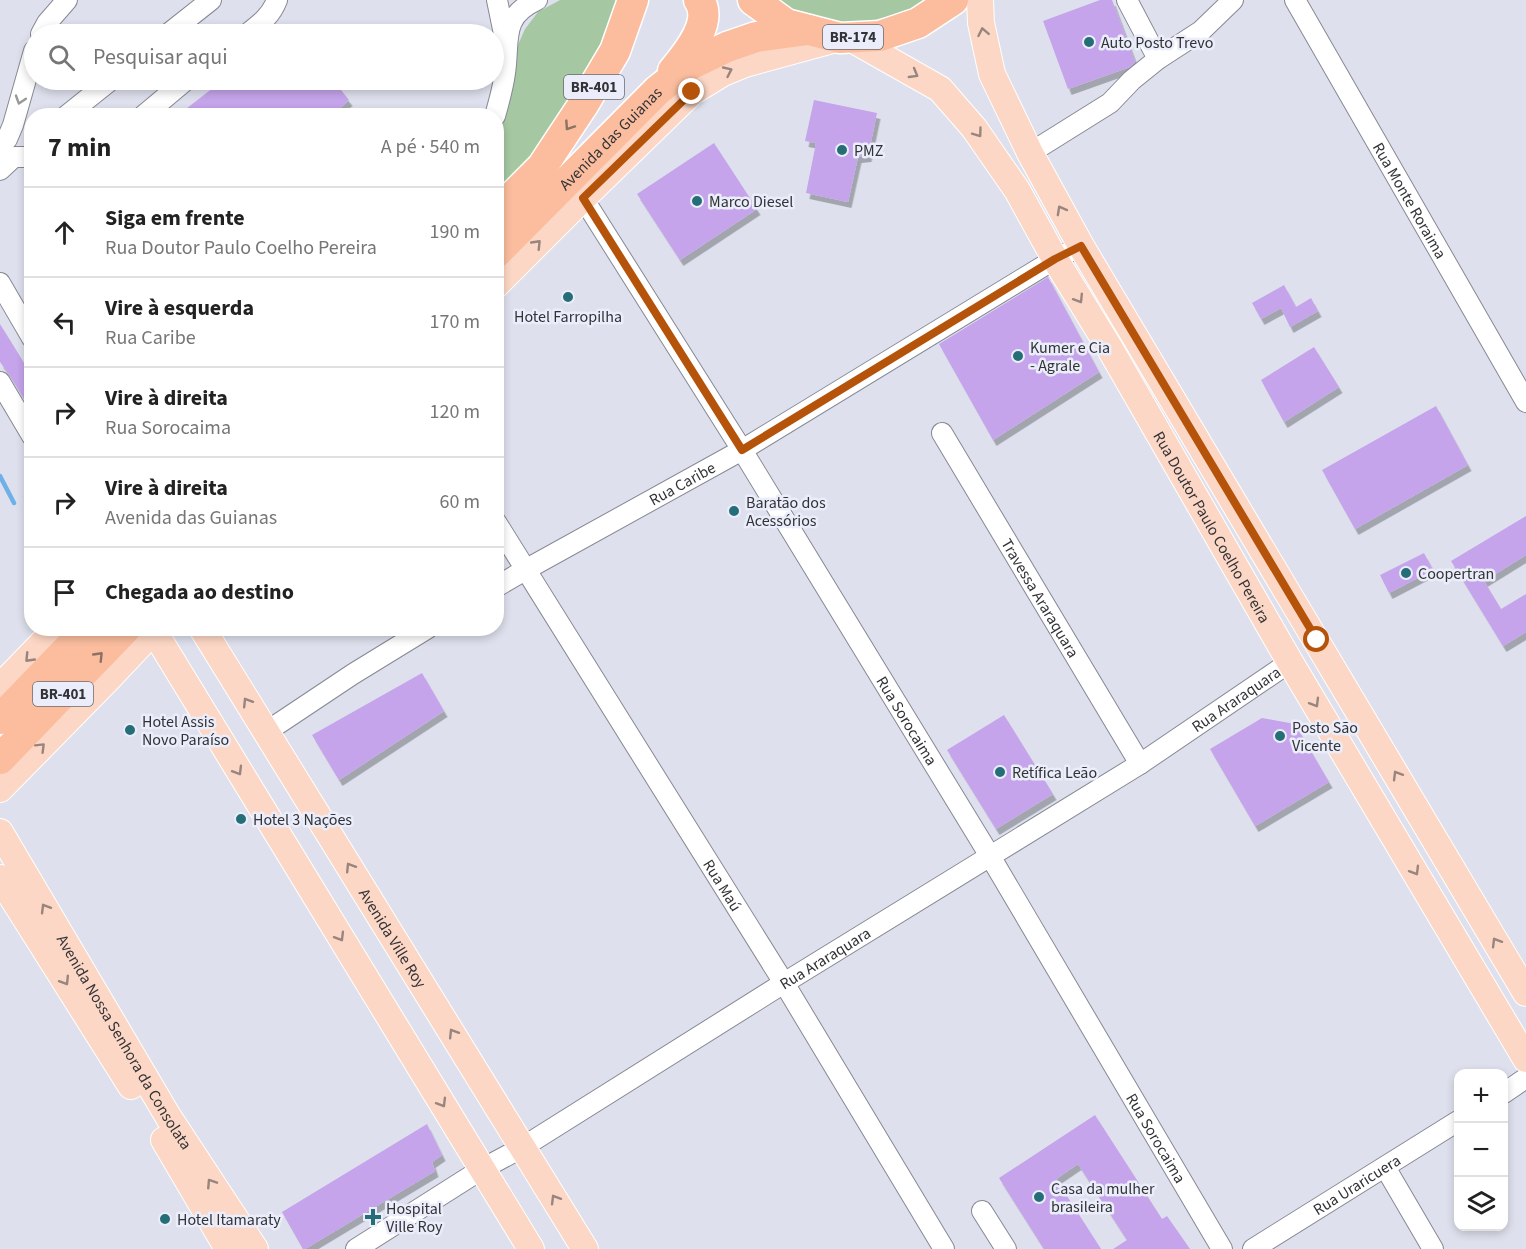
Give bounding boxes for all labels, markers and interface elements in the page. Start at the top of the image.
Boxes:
search box [24,24,504,90]
road number: BR-174 [823,25,883,49]
one-way arrow [977,28,990,38]
place label: Auto Posto Trevo [1101,32,1213,54]
marker: Auto Posto Trevo [1082,35,1096,49]
icon: search [45,41,78,74]
text: Pesquisar aqui [93,41,228,73]
one-way arrow [721,67,732,79]
one-way arrow [908,67,918,78]
road number: BR-401 [564,75,624,99]
route end [678,78,704,104]
street label: Avenida das Guianas [555,82,668,195]
one-way arrow [14,94,27,105]
one-way arrow [565,120,576,131]
one-way arrow [970,127,981,138]
text: 7 min [48,129,111,166]
text: A pé · 540 m [381,133,480,161]
street label: Rua Monte Roraima [1367,139,1451,263]
place label: PMZ [854,140,883,162]
marker: PMZ [835,143,849,157]
place label: Marco Diesel [709,191,793,213]
marker: Marco Diesel [690,194,704,208]
text: Siga em frente [105,202,245,234]
one-way arrow [1057,205,1068,216]
icon: ahead [48,216,81,249]
text: 190 m [430,218,480,246]
text: Rua Doutor Paulo Coelho Pereira [105,234,377,262]
one-way arrow [530,240,541,251]
marker: Hotel Farropilha [561,290,575,304]
text: Vire à esquerda [105,292,254,324]
one-way arrow [1072,293,1084,303]
icon: left [48,306,81,339]
place label: Hotel Farropilha [514,306,622,328]
text: 170 m [430,308,480,336]
text: Rua Caribe [105,324,196,352]
place label: Kumer e Cia - Agrale [1030,337,1110,377]
marker: Kumer e Cia - Agrale [1011,349,1025,363]
text: Vire à direita [105,382,228,414]
icon: right [48,396,81,429]
text: 120 m [430,398,480,426]
text: Rua Sorocaima [105,414,231,442]
street label: Rua Doutor Paulo Coelho Pereira [1148,427,1275,627]
street label: Rua Caribe [645,457,720,511]
text: Vire à direita [105,472,228,504]
icon: right [48,486,81,519]
text: 60 m [440,488,480,516]
place label: Baratão dos Acessórios [746,492,826,532]
text: Avenida das Guianas [105,504,277,532]
marker: Baratão dos Acessórios [727,504,741,518]
street label: Travessa Araraquara [996,535,1084,662]
place label: Coopertran [1418,563,1494,585]
marker: Coopertran [1399,566,1413,580]
icon: arrive [48,576,81,609]
text: Chegada ao destino [105,576,294,608]
route start [1303,626,1329,652]
one-way arrow [25,650,36,661]
one-way arrow [92,653,103,663]
street label: Rua Araraquara [1188,661,1285,738]
street label: Rua Sorocaima [871,672,942,770]
road number: BR-401 [33,682,93,706]
one-way arrow [1308,697,1319,708]
one-way arrow [243,698,255,708]
place label: Hotel Assis Novo Paraíso [142,711,229,751]
place label: Posto São Vicente [1292,717,1358,757]
marker: Hotel Assis Novo Paraíso [123,723,137,737]
marker: Posto São Vicente [1273,729,1287,743]
one-way arrow [34,744,45,755]
place label: Retífica Leão [1012,762,1097,784]
one-way arrow [231,764,242,775]
marker: Retífica Leão [993,765,1007,779]
one-way arrow [1392,771,1404,781]
place label: Hotel 3 Nações [253,809,352,831]
marker: Hotel 3 Nações [234,812,248,826]
street label: Rua Maú [697,855,746,916]
one-way arrow [345,863,357,873]
one-way arrow [1407,865,1419,875]
street label: Avenida Ville Roy [353,884,432,993]
one-way arrow [41,904,52,914]
street label: Rua Araraquara [776,922,875,995]
street label: Avenida Nossa Senhora da Consolata [51,931,197,1154]
one-way arrow [333,931,345,941]
one-way arrow [1492,938,1504,948]
one-way arrow [57,975,69,985]
one-way arrow [448,1029,460,1039]
map controls [1454,1069,1508,1231]
button: + [1454,1069,1508,1123]
street label: Rua Sorocaima [1120,1089,1191,1187]
one-way arrow [434,1097,446,1107]
button: − [1454,1123,1508,1177]
street label: Rua Uraricuera [1309,1150,1405,1221]
button: layers [1454,1177,1508,1231]
one-way arrow [207,1178,218,1189]
place label: Casa da mulher brasileira [1051,1178,1155,1218]
marker: Casa da mulher brasileira [1032,1190,1046,1204]
one-way arrow [551,1195,562,1205]
place label: Hospital Ville Roy [386,1198,443,1238]
marker: Hospital Ville Roy [364,1208,382,1226]
place label: Hotel Itamaraty [177,1209,281,1231]
marker: Hotel Itamaraty [158,1212,172,1226]

